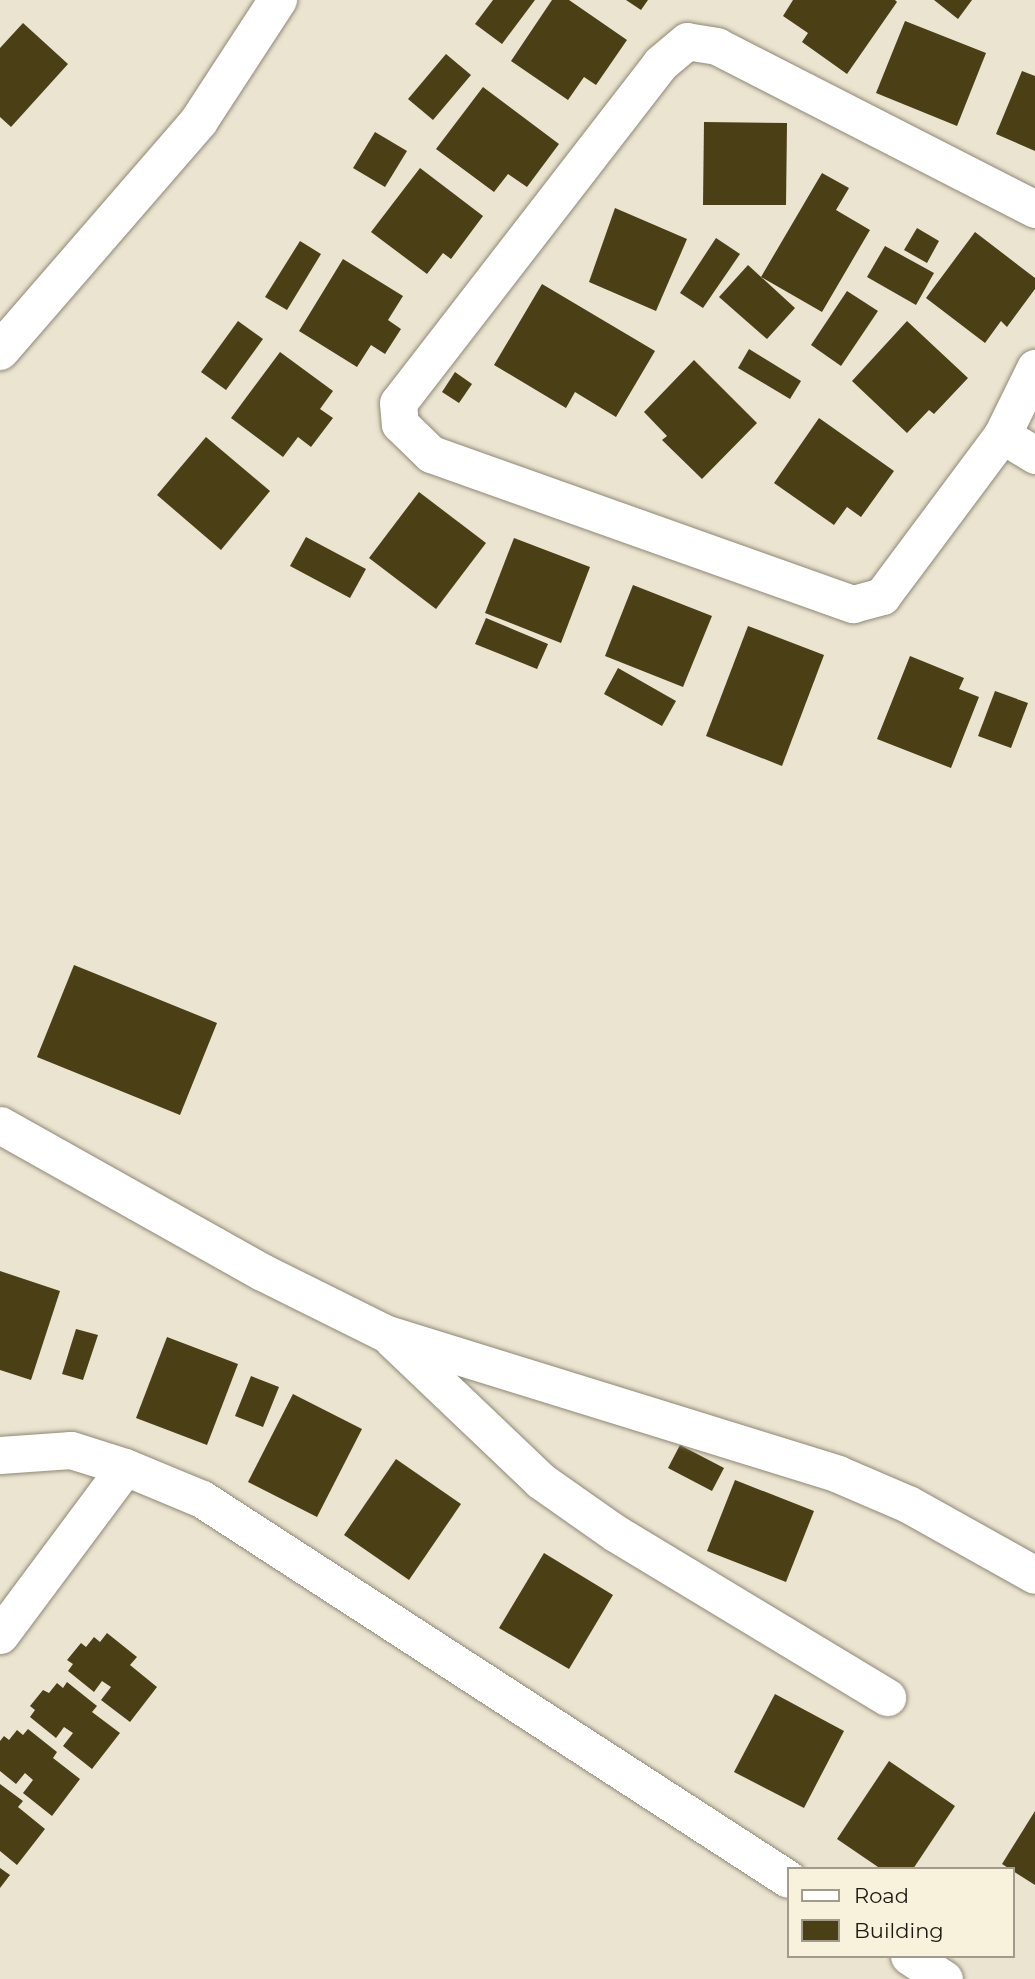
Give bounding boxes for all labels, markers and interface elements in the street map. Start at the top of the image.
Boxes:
legend [786,1867,1014,1958]
text: Road [854,1883,909,1908]
text: Building [854,1918,944,1943]

